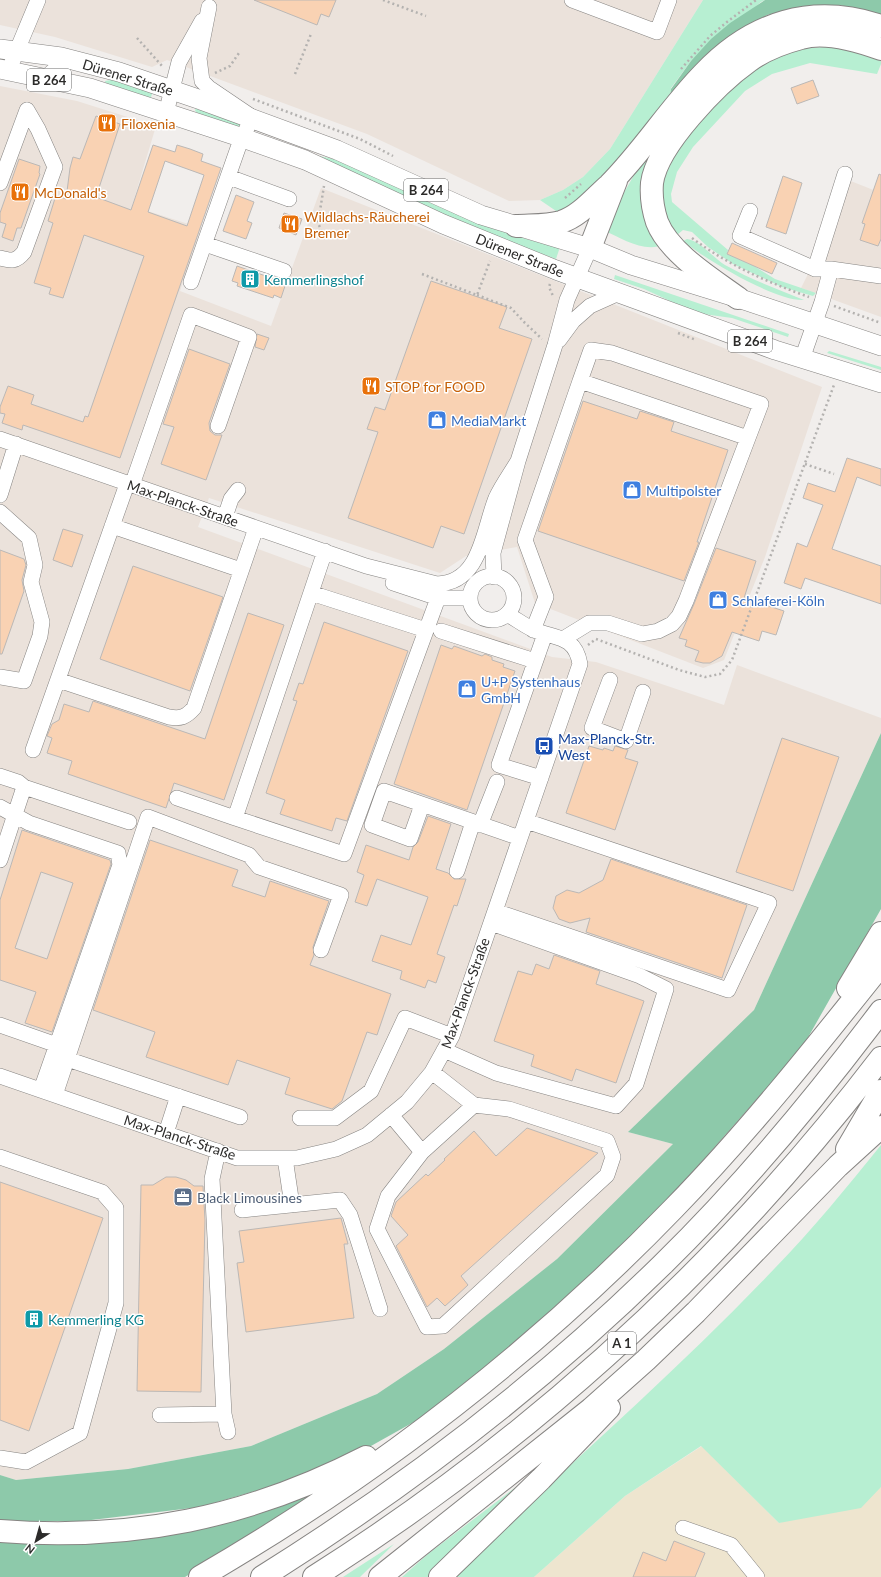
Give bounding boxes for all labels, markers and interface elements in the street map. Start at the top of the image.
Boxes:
street label: Dürener Straße [81,55,175,99]
road number: B 264 [27,69,71,91]
restaurant icon: Filoxenia [96,112,118,134]
place label: Filoxenia [121,115,175,132]
road number: B 264 [404,179,448,201]
restaurant icon: McDonald's [9,181,31,203]
place label: McDonald's [34,184,107,201]
place label: Wildlachs-Räucherei Bremer [304,208,430,241]
restaurant icon: Wildlachs-Räucherei Bremer [279,213,301,235]
street label: Dürener Straße [473,230,567,280]
building icon: Kemmerlingshof [239,268,261,290]
place label: Kemmerlingshof [264,271,364,288]
road number: B 264 [728,330,772,352]
restaurant icon: STOP for FOOD [360,375,382,397]
place label: STOP for FOOD [385,378,485,395]
shop icon: MediaMarkt [426,409,448,431]
place label: MediaMarkt [451,412,526,429]
street label: Max-Planck-Straße [125,476,241,530]
shop icon: Multipolster [621,479,643,501]
place label: Multipolster [646,482,721,499]
shop icon: Schlaferei-Köln [707,589,729,611]
place label: Schlaferei-Köln [732,592,825,609]
place label: U+P Systenhaus GmbH [481,673,580,706]
shop icon: U+P Systenhaus GmbH [456,678,478,700]
place label: Max-Planck-Str. West [558,730,655,763]
bus stop icon: Max-Planck-Str. West [533,735,555,757]
street label: Max-Planck-Straße [437,935,493,1051]
street label: Max-Planck-Straße [122,1111,238,1163]
office icon: Black Limousines [172,1186,194,1208]
place label: Black Limousines [197,1189,302,1206]
building icon: Kemmerling KG [23,1308,45,1330]
place label: Kemmerling KG [48,1311,144,1328]
road number: A 1 [608,1332,636,1354]
north arrow [16,1521,56,1561]
text: N [22,1542,37,1557]

